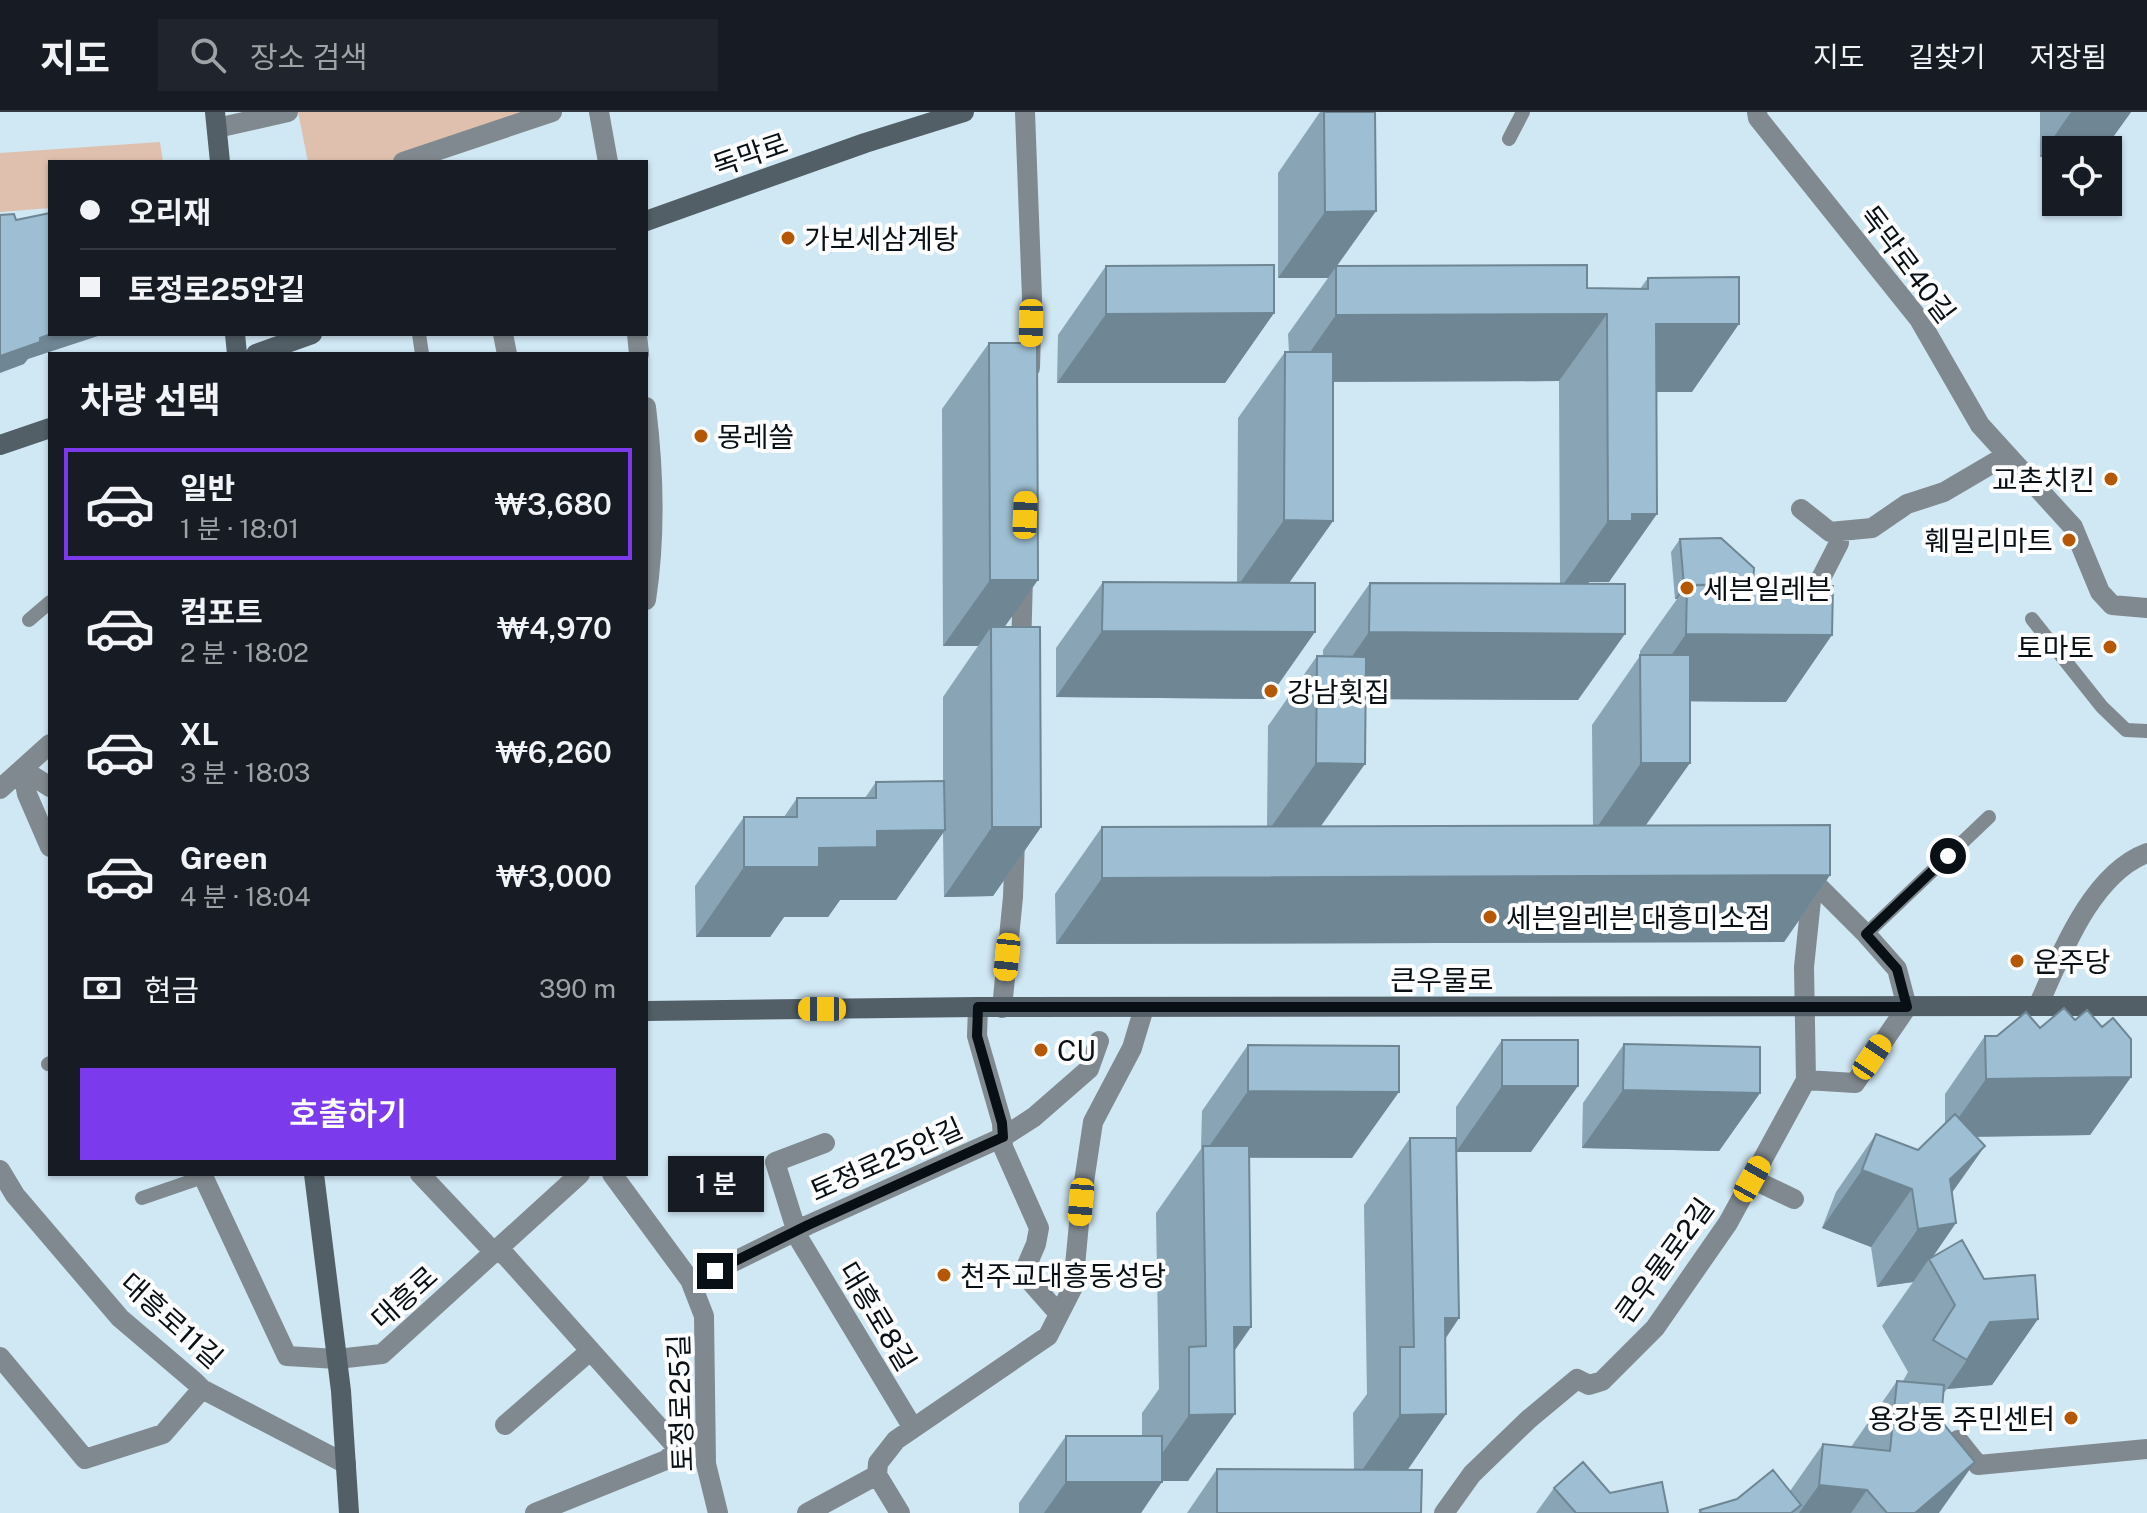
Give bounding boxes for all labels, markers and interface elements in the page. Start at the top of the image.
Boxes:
search box [158,19,718,91]
icon: search [186,33,230,77]
text: 지도 [40,36,110,81]
text: 장소 검색 [250,39,368,75]
text: 지도 [1813,40,1864,73]
text: 길찾기 [1908,40,1986,73]
text: 저장됨 [2030,40,2107,73]
street label: 독막로 [708,126,792,182]
map controls [2042,136,2122,216]
button: locate [2042,136,2122,216]
text: 오리재 [128,194,211,230]
street label: 독막로40길 [1853,199,1963,329]
place label: 가보세삼계탕 [804,222,959,255]
marker: 가보세삼계탕 [779,229,797,247]
text: 토정로25안길 [128,271,305,307]
car [1019,299,1043,347]
text: 차량 선택 [80,379,221,421]
place label: 몽레쓸 [717,420,794,453]
marker: 몽레쓸 [692,427,710,445]
place label: 교촌치킨 [1992,463,2095,496]
icon: car [84,468,156,540]
text: 일반 [180,470,235,506]
marker: 교촌치킨 [2102,470,2120,488]
text: ₩3,680 [495,486,612,522]
car [1012,491,1038,539]
text: 1 분 · 18:01 [180,513,299,544]
place label: 훼밀리마트 [1924,524,2053,557]
marker: 훼밀리마트 [2060,531,2078,549]
place label: 세븐일레븐 [1703,572,1832,605]
marker: 세븐일레븐 [1678,579,1696,597]
icon: car [84,592,156,664]
text: 컴포트 [180,594,263,630]
text: ₩4,970 [497,610,612,646]
place label: 토마토 [2017,631,2094,664]
text: 2 분 · 18:02 [180,637,309,668]
marker: 토마토 [2101,638,2119,656]
place label: 강남횟집 [1287,675,1390,708]
marker: 강남횟집 [1262,682,1280,700]
icon: car [84,716,156,788]
text: XL [180,716,219,752]
text: ₩6,260 [495,734,612,770]
text: 3 분 · 18:03 [180,757,310,788]
route start [1930,838,1966,874]
icon: car [84,840,156,912]
text: Green [180,840,267,876]
text: ₩3,000 [496,858,612,894]
text: 4 분 · 18:04 [180,881,311,912]
place label: 세븐일레븐 대흥미소점 [1506,901,1770,934]
marker: 세븐일레븐 대흥미소점 [1481,908,1499,926]
car [993,932,1021,982]
place label: 운주당 [2033,945,2110,978]
marker: 운주당 [2008,952,2026,970]
street label: 큰우물로 [1390,963,1494,996]
icon: cash [80,966,124,1010]
text: 현금 [144,972,199,1008]
text: 390 m [539,973,616,1004]
car [798,997,846,1021]
car [1849,1030,1895,1084]
place label: CU [1057,1034,1096,1067]
marker: CU [1032,1041,1050,1059]
button: 호출하기 [80,1068,616,1160]
street label: 토정로25안길 [805,1111,967,1207]
car [1730,1152,1774,1206]
callout: 1 분 [667,1155,763,1211]
text: 1 분 [696,1168,736,1199]
car [1067,1177,1095,1227]
street label: 큰우물로2길 [1608,1191,1720,1329]
route end [697,1253,733,1289]
street label: 대흥로8길 [833,1256,923,1376]
street label: 대흥로 [364,1259,444,1335]
place label: 천주교대흥동성당 [960,1259,1166,1292]
street label: 대흥로11길 [114,1266,230,1374]
marker: 천주교대흥동성당 [935,1266,953,1284]
street label: 토정로25길 [661,1334,699,1472]
place label: 용강동 주민센터 [1868,1402,2055,1435]
marker: 용강동 주민센터 [2062,1409,2080,1427]

